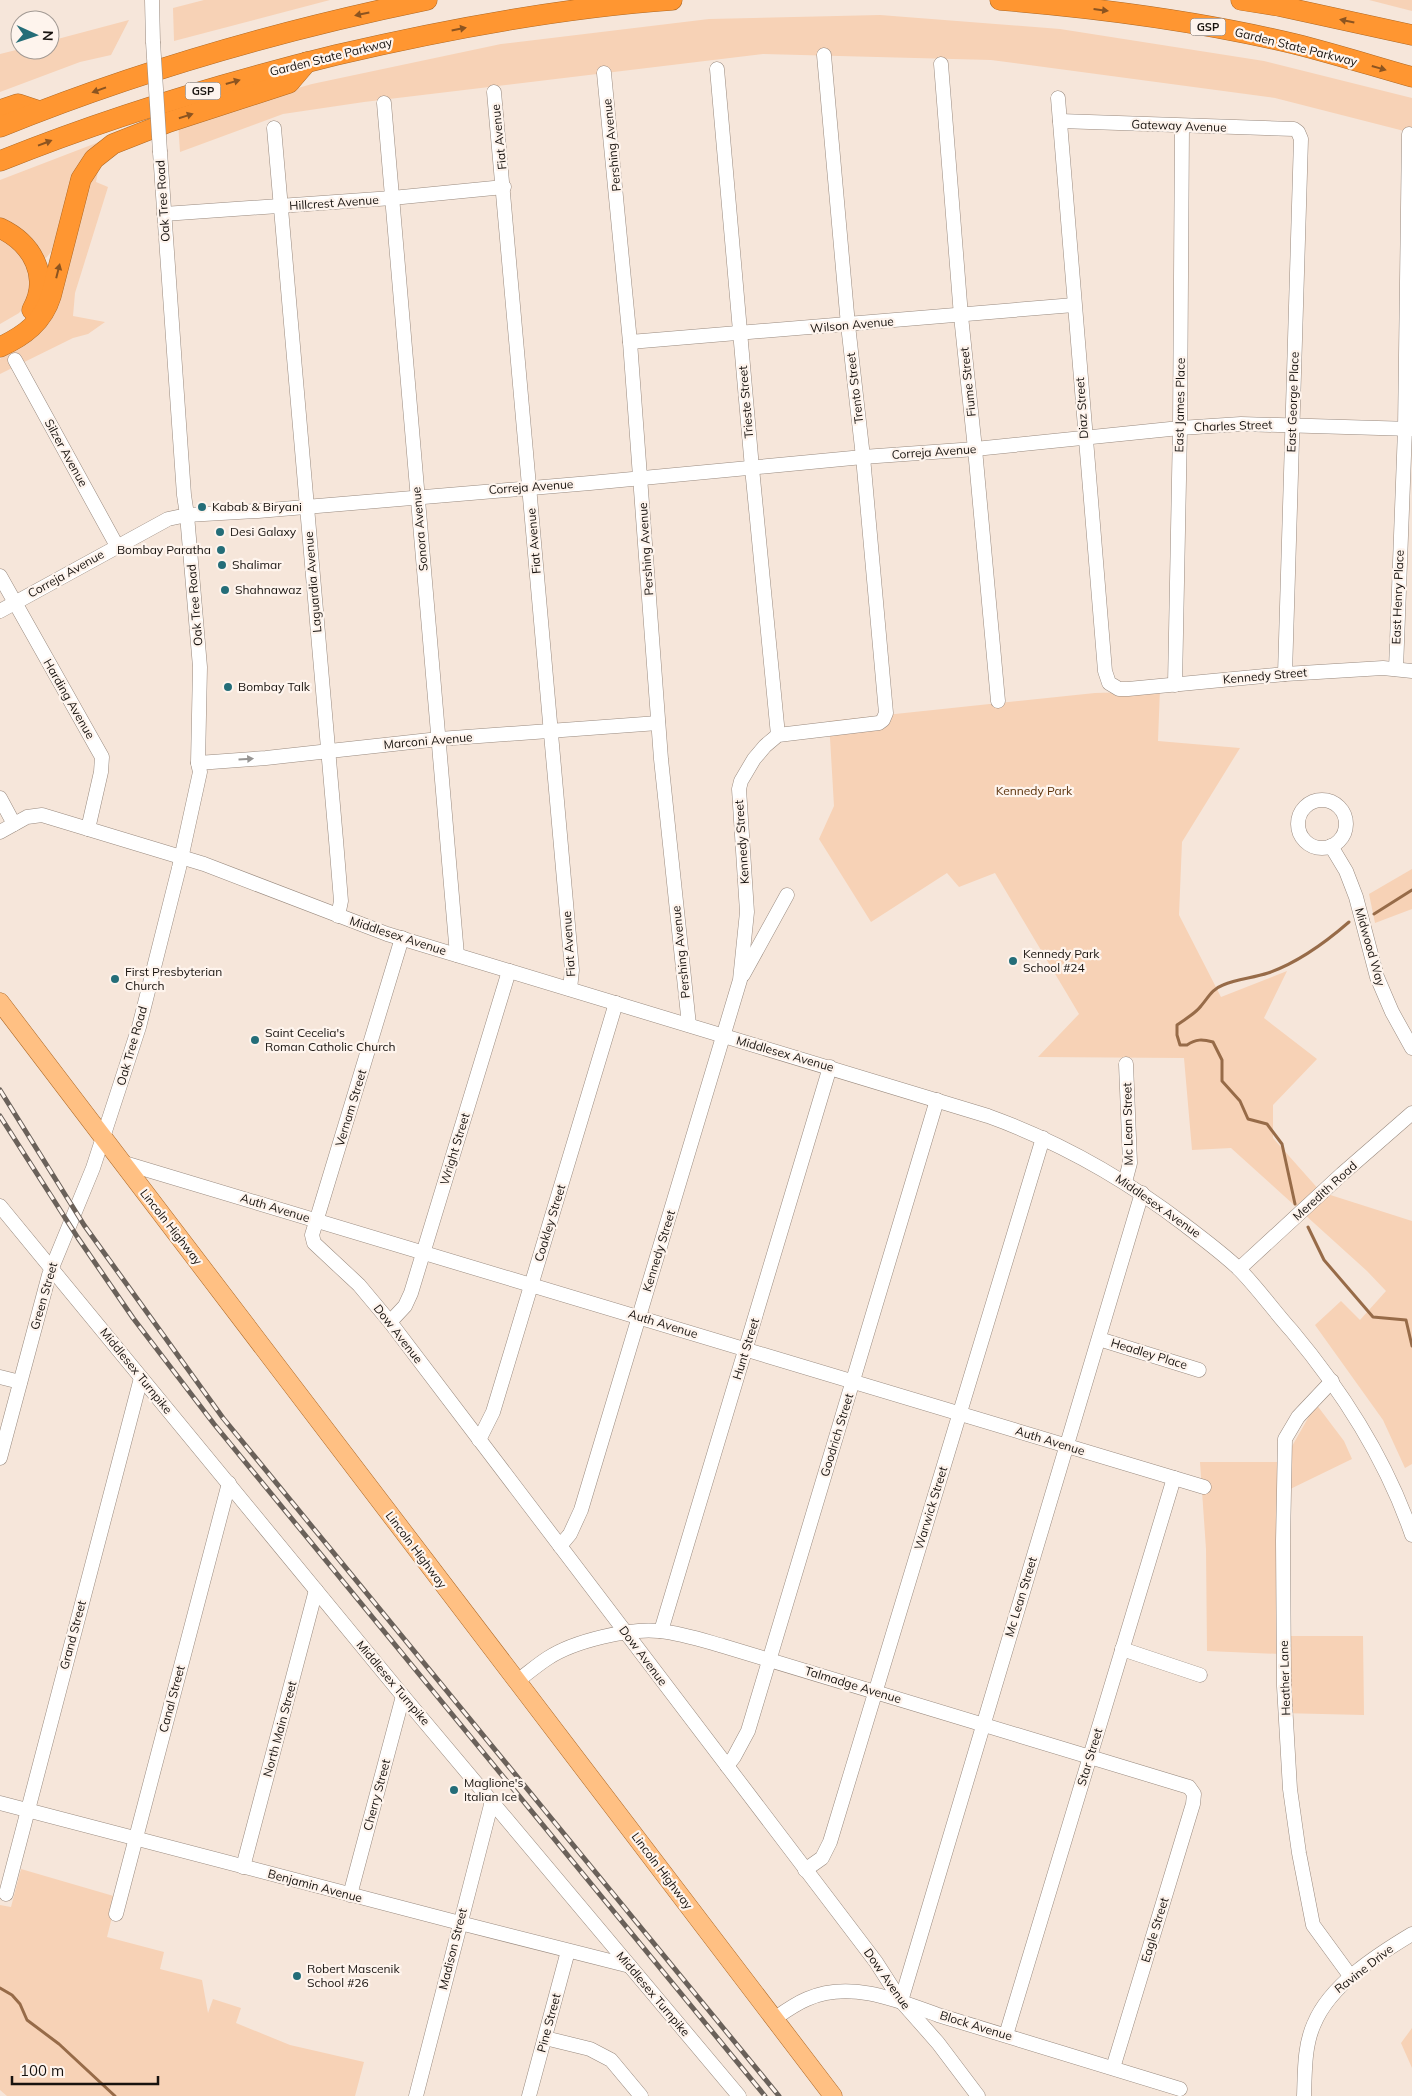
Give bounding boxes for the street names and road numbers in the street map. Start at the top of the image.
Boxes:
road number: GSP [1190,18,1226,36]
street label: Garden State Parkway [1233,24,1360,69]
street label: Garden State Parkway [268,34,394,79]
road number: GSP [186,82,220,100]
street label: Pershing Avenue [599,98,624,192]
street label: Fiat Avenue [488,103,509,171]
street label: Gateway Avenue [1131,116,1227,135]
street label: Oak Tree Road [152,160,173,242]
street label: Hillcrest Avenue [289,192,379,213]
street label: Wilson Avenue [810,313,894,336]
street label: Fiume Street [956,347,979,418]
street label: East George Place [1283,351,1302,453]
street label: Trento Street [843,352,866,424]
street label: East James Place [1171,357,1188,453]
street label: Trieste Street [735,365,756,439]
street label: Diaz Street [1072,377,1091,439]
street label: Silzer Avenue [42,416,91,489]
street label: Charles Street [1194,417,1272,434]
street label: Correja Avenue [891,441,977,462]
street label: Correja Avenue [488,476,574,497]
street label: Sonora Avenue [408,486,431,572]
street label: Pershing Avenue [635,502,656,596]
street label: Fiat Avenue [523,508,544,575]
street label: Laguardia Avenue [301,531,324,633]
street label: Correja Avenue [25,546,106,601]
street label: East Henry Place [1388,549,1407,645]
street label: Oak Tree Road [183,564,206,647]
street label: Harding Avenue [40,656,98,741]
street label: Kennedy Street [1222,664,1308,687]
street label: Marconi Avenue [383,729,473,752]
street label: Kennedy Street [731,799,752,885]
street label: Pershing Avenue [668,905,693,999]
street label: Midwood Way [1352,906,1389,988]
street label: Fiat Avenue [559,911,578,977]
street label: Middlesex Avenue [348,913,448,958]
street label: Oak Tree Road [113,1004,150,1087]
street label: Middlesex Avenue [735,1032,836,1075]
street label: Vernam Street [332,1068,369,1148]
street label: Mc Lean Street [1119,1082,1136,1166]
street label: Wright Street [436,1111,473,1187]
street label: Meredith Road [1289,1158,1360,1223]
street label: Middlesex Avenue [1113,1171,1204,1241]
street label: Coakley Street [531,1182,568,1263]
street label: Lincoln Highway [137,1186,206,1268]
street label: Auth Avenue [239,1190,312,1225]
street label: Kennedy Street [639,1208,678,1293]
street label: Green Street [27,1260,60,1331]
street label: Dow Avenue [371,1301,426,1366]
street label: Auth Avenue [627,1306,700,1341]
street label: Hunt Street [729,1316,762,1381]
street label: Middlesex Turnpike [97,1325,176,1417]
street label: Headley Place [1109,1335,1189,1372]
street label: Goodrich Street [817,1391,856,1478]
street label: Auth Avenue [1014,1423,1087,1458]
street label: Warwick Street [911,1464,950,1551]
street label: Lincoln Highway [383,1508,451,1592]
street label: Mc Lean Street [1001,1555,1040,1639]
street label: Grand Street [56,1599,89,1671]
street label: Dow Avenue [616,1623,671,1689]
street label: Middlesex Turnpike [353,1637,433,1728]
street label: Heather Lane [1276,1640,1293,1716]
street label: Talmadge Avenue [803,1663,903,1706]
street label: Canal Street [155,1664,188,1734]
street label: North Main Street [260,1679,300,1778]
street label: Star Street [1074,1726,1105,1788]
street label: Cherry Street [360,1757,393,1832]
street label: Lincoln Highway [629,1829,697,1913]
street label: Benjamin Avenue [266,1866,364,1905]
street label: Eagle Street [1138,1896,1172,1964]
street label: Madison Street [435,1906,470,1991]
street label: Ravine Drive [1331,1941,1396,1996]
street label: Dow Avenue [861,1945,914,2012]
street label: Middlesex Turnpike [613,1948,693,2039]
street label: Pine Street [533,1992,564,2054]
street label: Block Avenue [938,2007,1014,2044]

